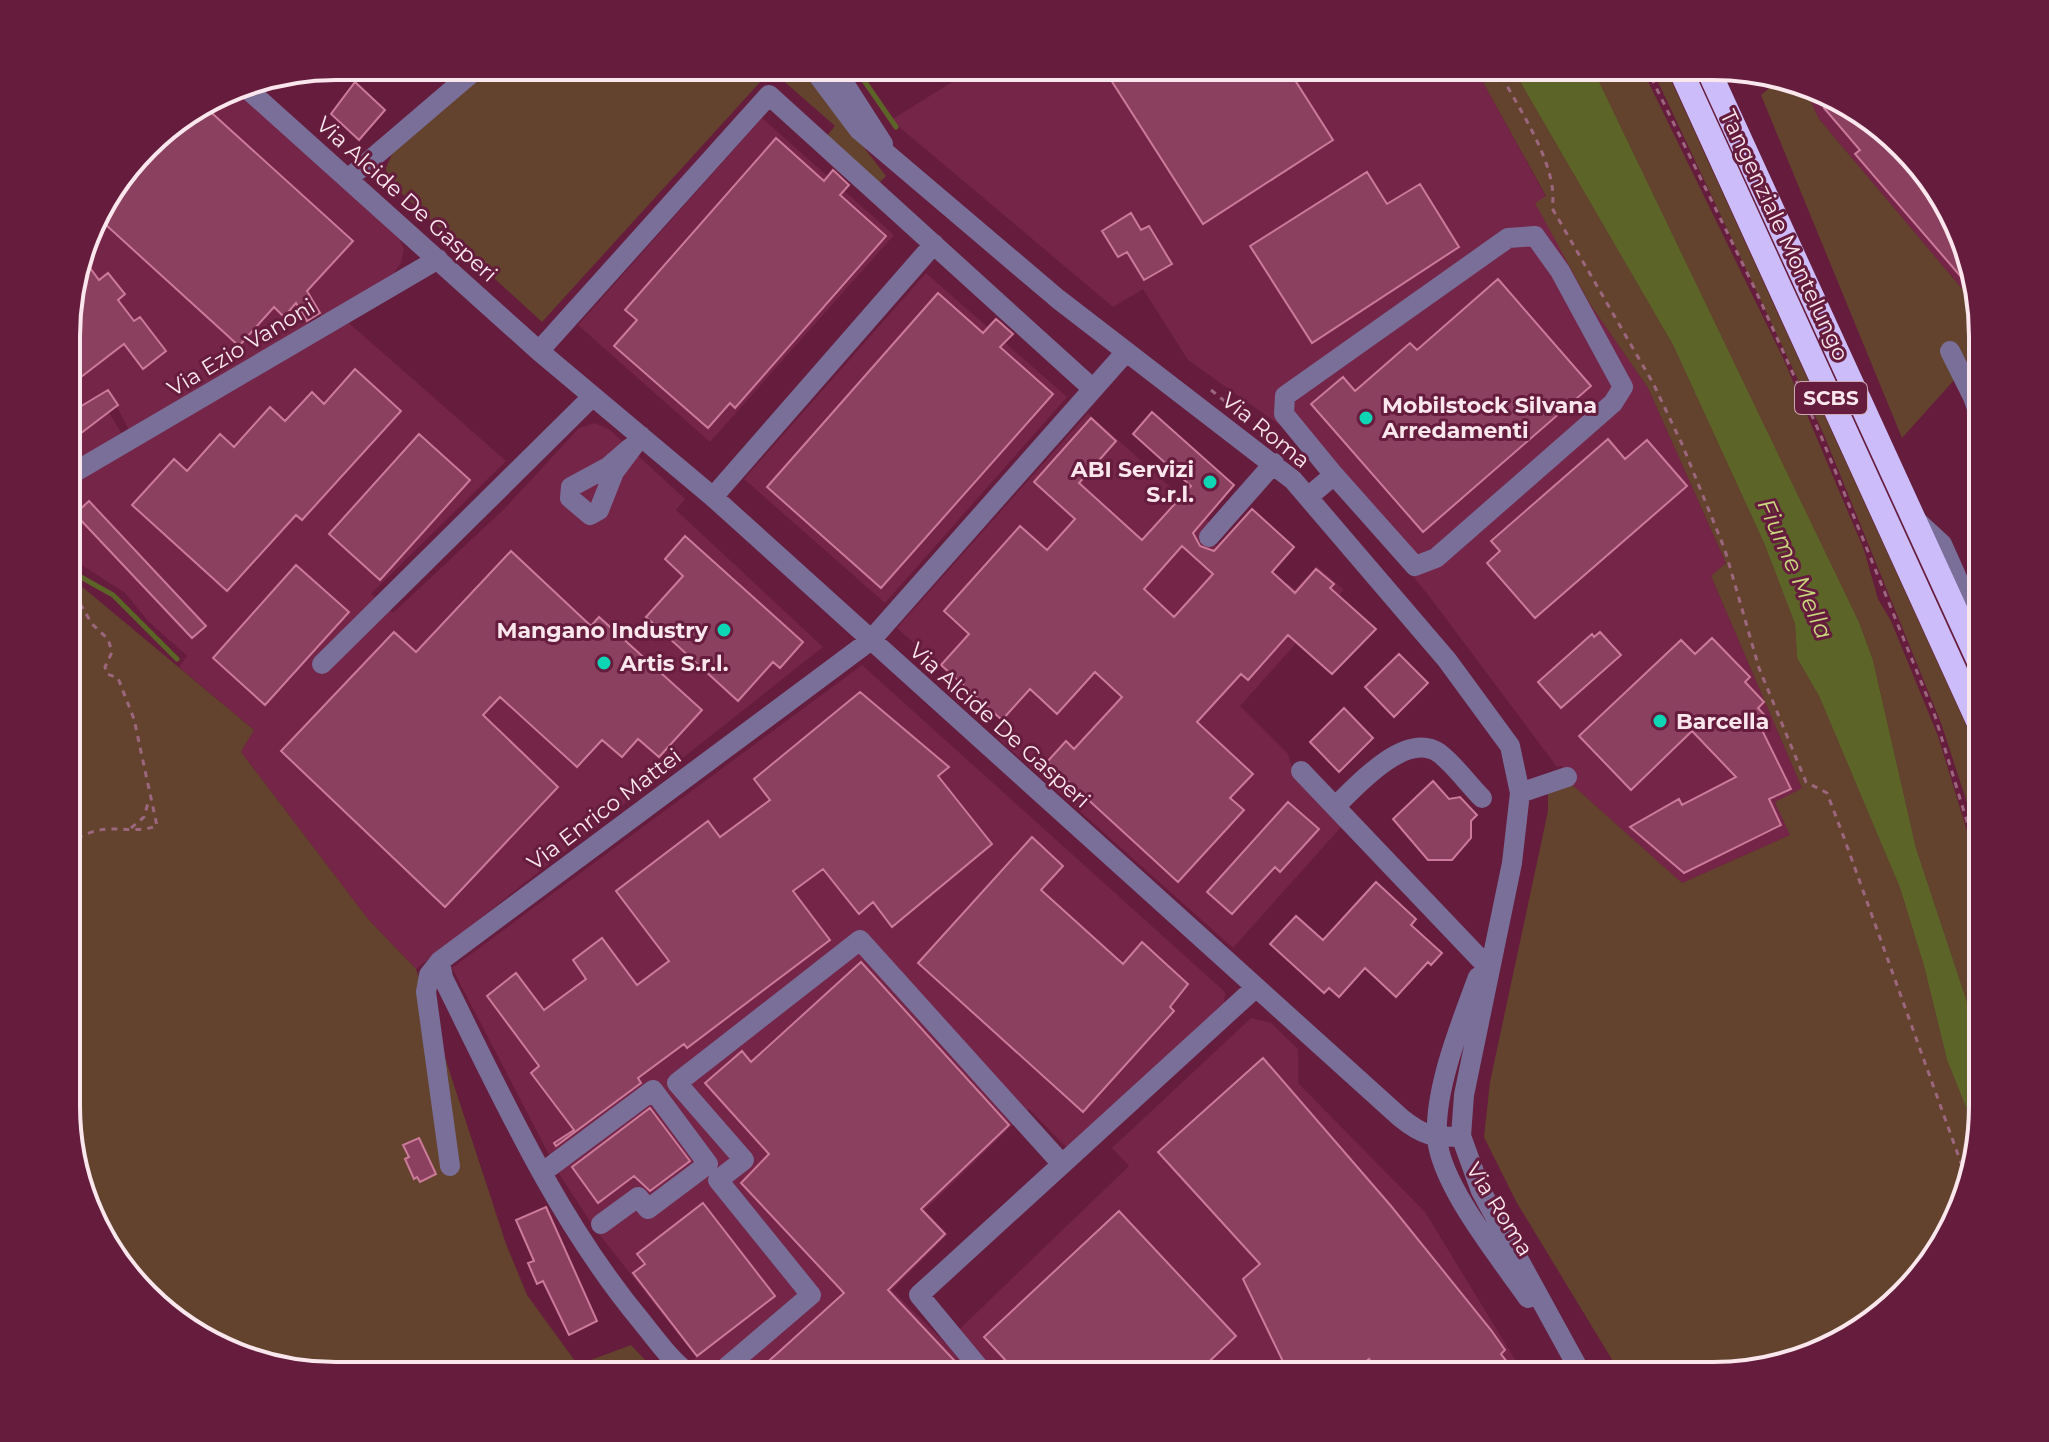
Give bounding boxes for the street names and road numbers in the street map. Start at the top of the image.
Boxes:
street label: Tangenziale Montelungo [1714,105,1855,365]
street label: Via Alcide De Gasperi [311,111,503,288]
street label: Via Ezio Vanoni [163,293,320,402]
road number: SCBS [1795,382,1867,414]
street label: Via Roma [1216,387,1315,474]
street label: Via Alcide De Gasperi [904,637,1096,814]
street label: Via Enrico Mattei [522,743,687,876]
street label: Via Roma [1460,1157,1539,1261]

